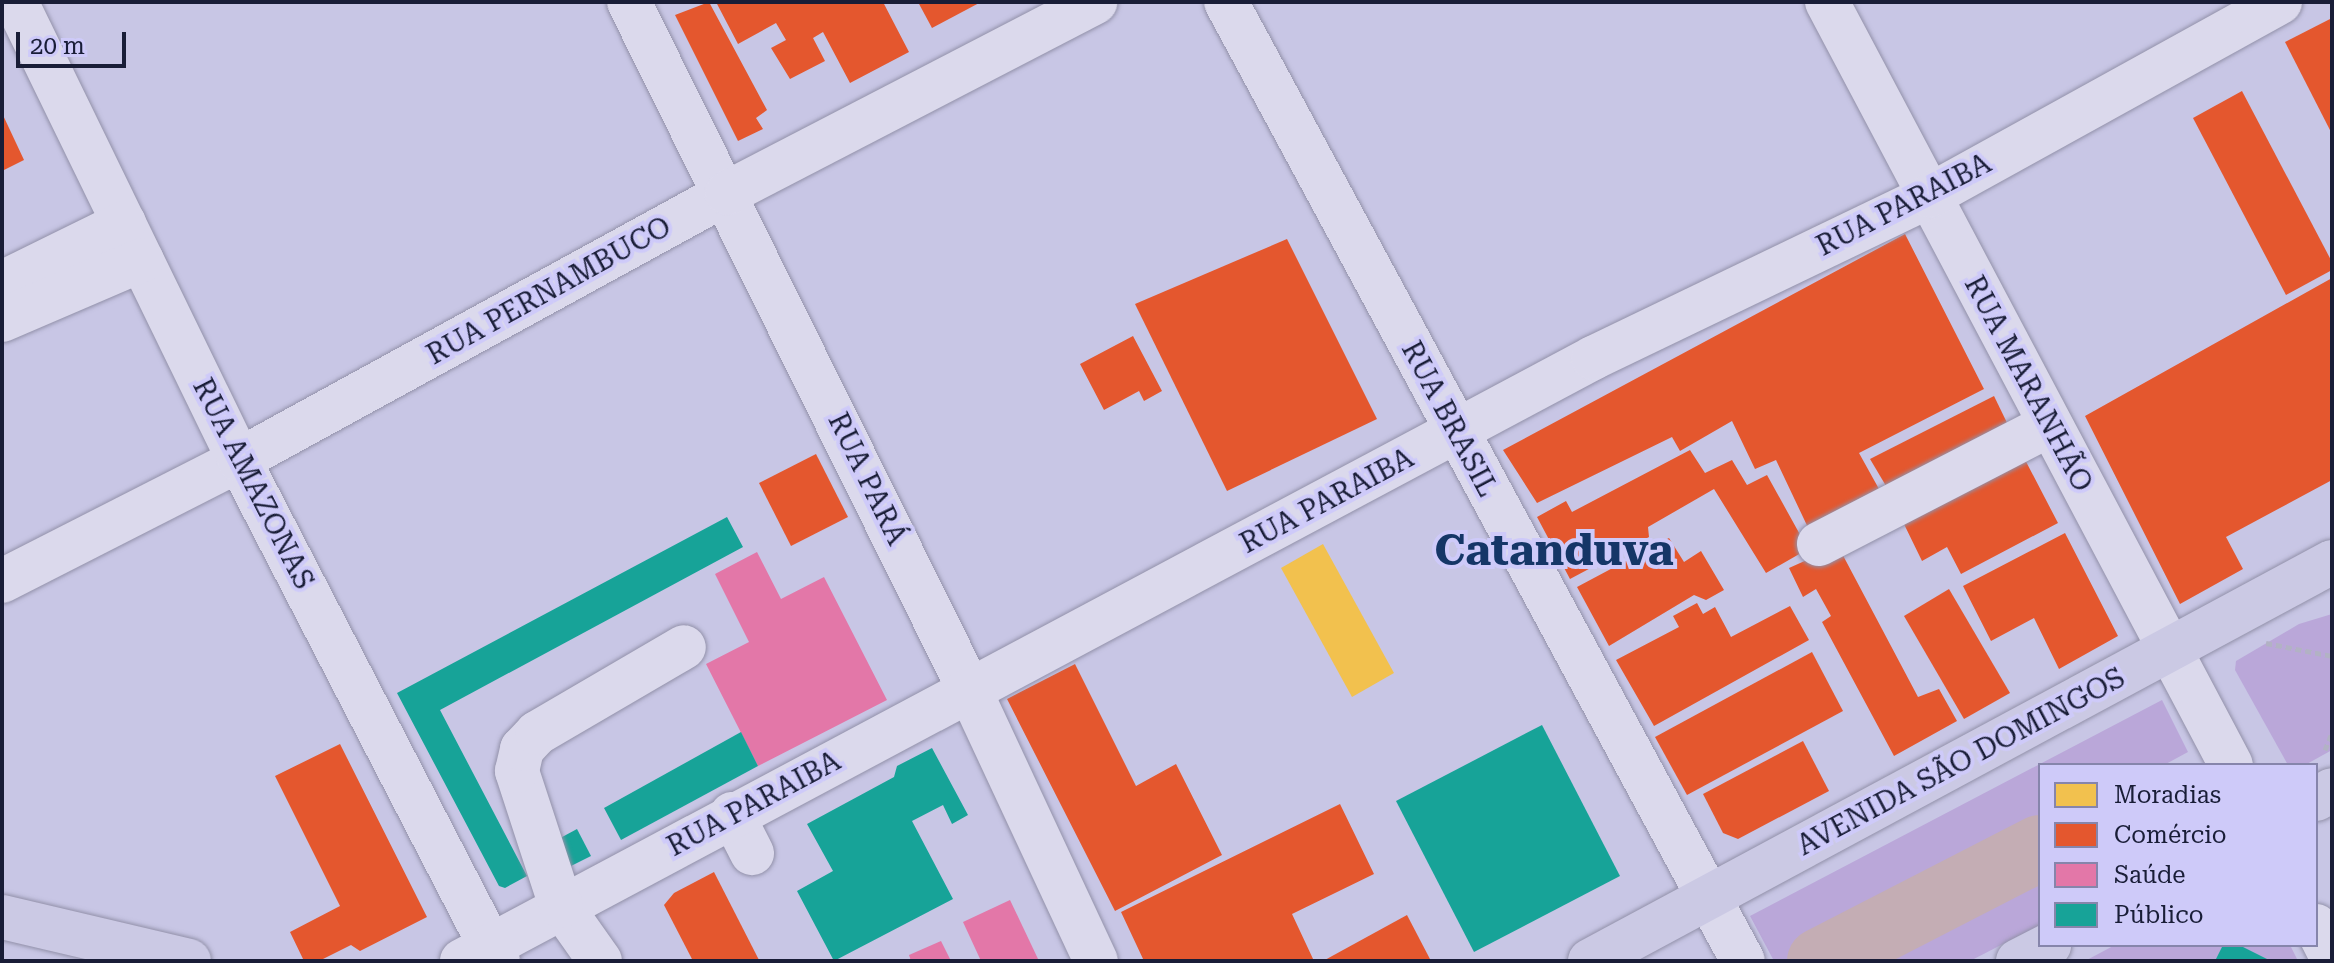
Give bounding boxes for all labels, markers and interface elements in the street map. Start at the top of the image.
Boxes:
scale bar [20,16,130,66]
text: 20 m [30,32,85,60]
street label: RUA PARAIBA [1811,147,1997,263]
street label: RUA PERNAMBUCO [421,210,677,372]
street label: RUA MARANHÃO [1957,270,2099,498]
street label: RUA BRASIL [1394,336,1504,502]
street label: RUA AMAZONAS [185,373,321,595]
street label: RUA PARÁ [821,407,913,551]
street label: RUA PARAIBA [1235,441,1419,561]
district label: Catanduva [1434,524,1674,576]
street label: AVENIDA SÃO DOMINGOS [1791,661,2131,863]
street label: RUA PARAIBA [662,744,846,864]
legend [2038,763,2318,947]
text: Moradias [2114,781,2221,809]
text: Comércio [2114,821,2227,849]
text: Saúde [2114,861,2186,889]
text: Público [2114,901,2203,929]

